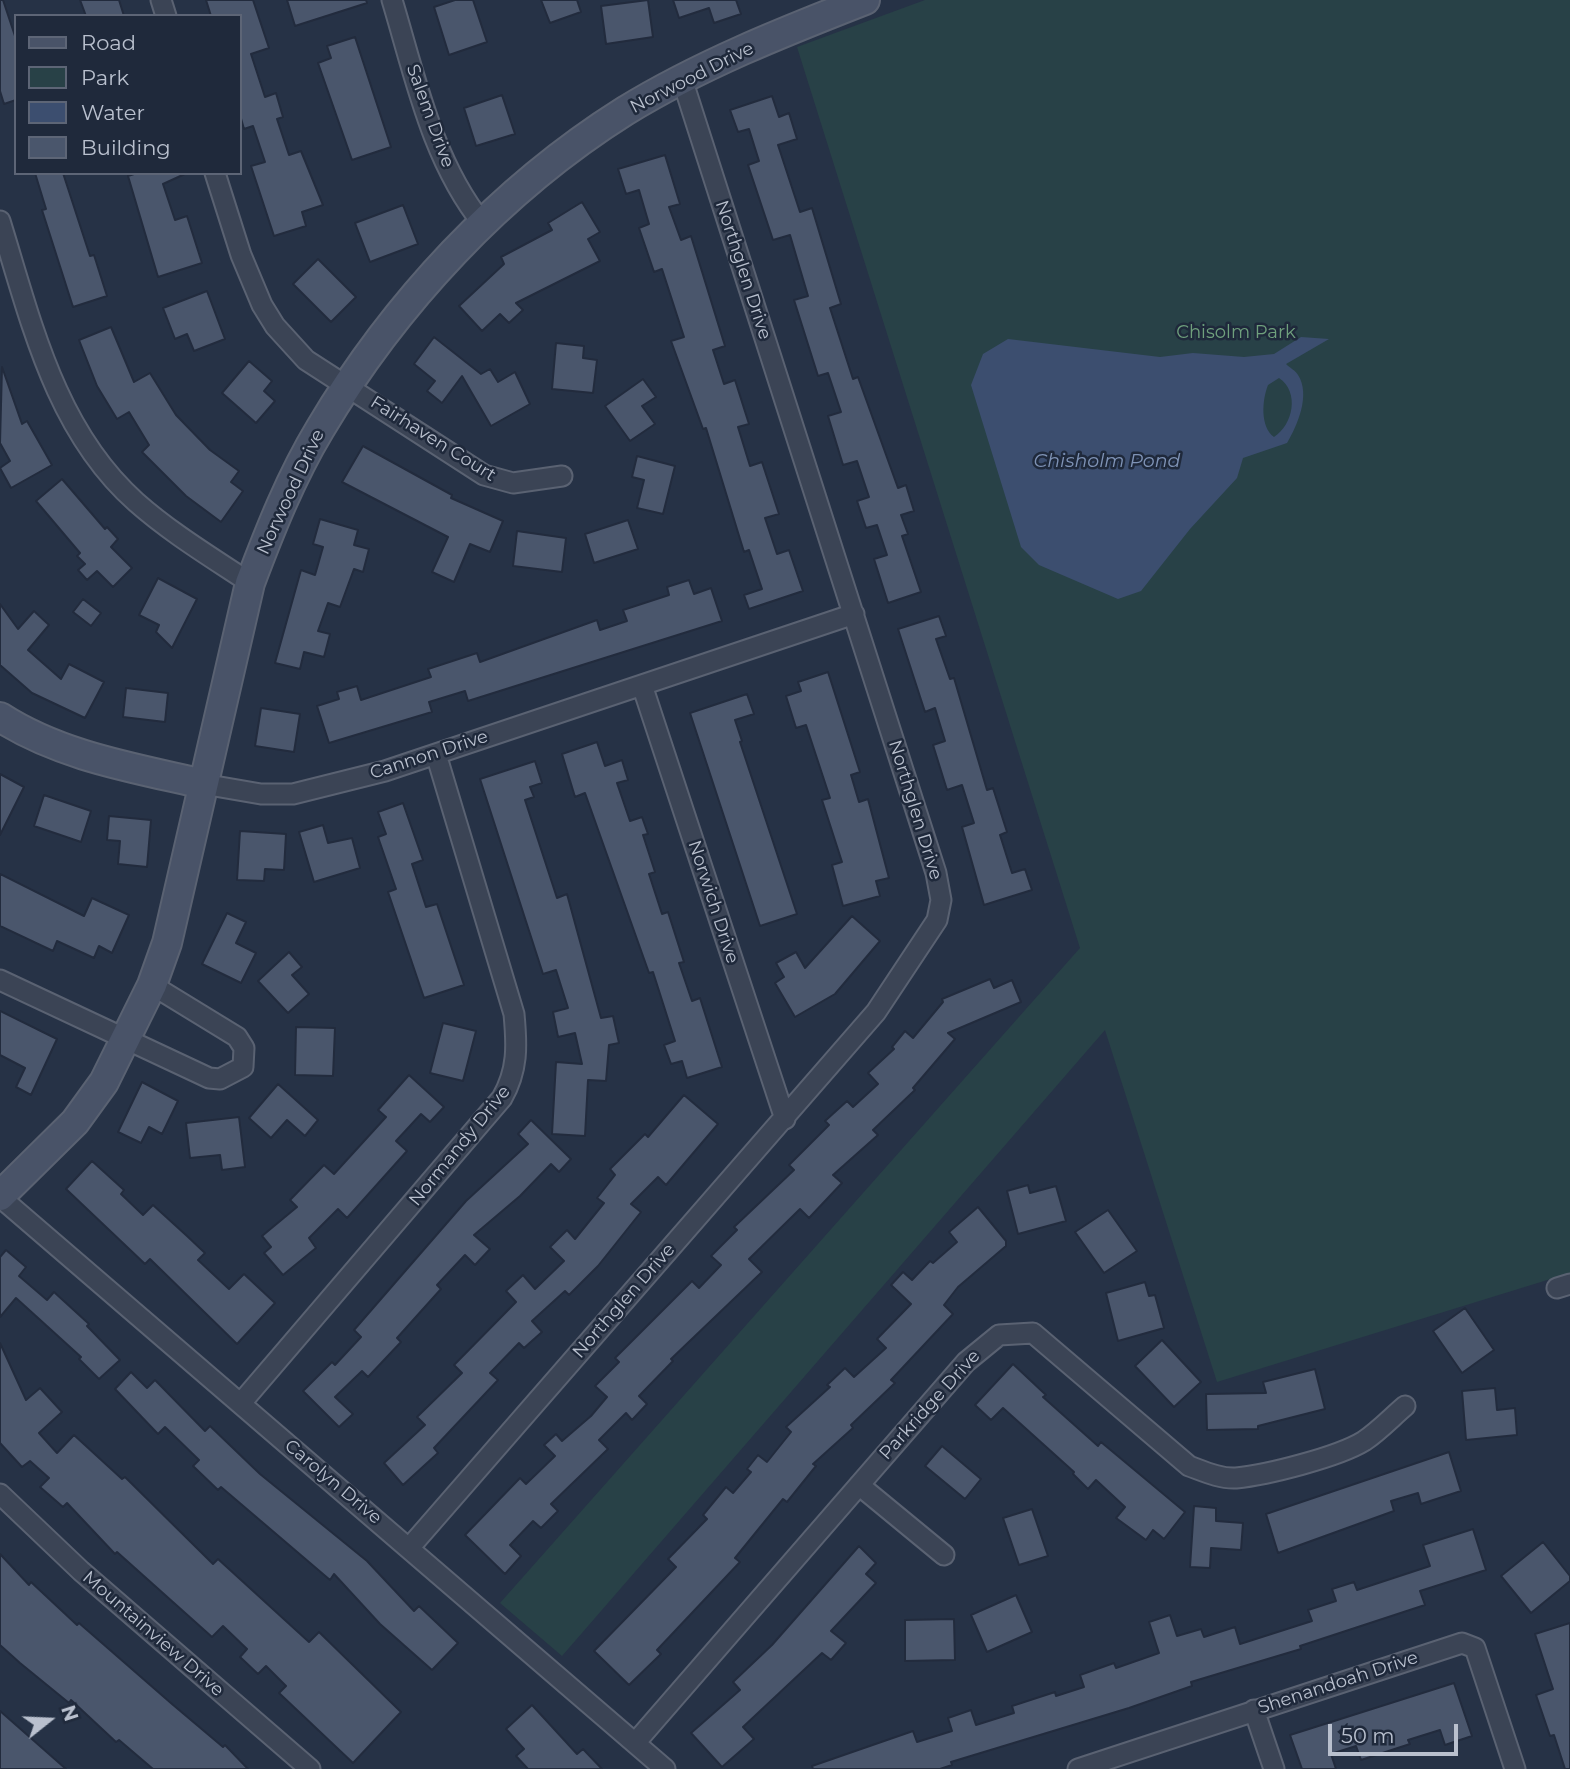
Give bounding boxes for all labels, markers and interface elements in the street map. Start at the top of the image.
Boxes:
legend [14,14,242,175]
text: Road [81,30,136,55]
street label: Norwood Drive [627,38,757,118]
street label: Salem Drive [401,61,459,171]
text: Park [81,65,129,90]
text: Water [81,100,145,125]
text: Building [81,135,171,160]
street label: Northglen Drive [710,198,776,342]
park label: Chisolm Park [1176,322,1296,344]
street label: Fairhaven Court [366,392,500,486]
street label: Norwood Drive [253,426,329,558]
water label: Chisholm Pond [1034,450,1180,472]
street label: Cannon Drive [367,726,491,784]
street label: Northglen Drive [883,738,947,882]
street label: Norwich Drive [683,838,743,966]
street label: Normandy Drive [405,1081,515,1211]
street label: Northglen Drive [568,1239,680,1363]
street label: Parkridge Drive [875,1346,985,1464]
street label: Carolyn Drive [280,1435,386,1529]
street label: Mountainview Drive [78,1567,228,1701]
street label: Shenandoah Drive [1255,1647,1421,1719]
north arrow [14,1685,84,1755]
text: N [56,1702,83,1724]
scale bar [1332,1710,1462,1754]
text: 50 m [1341,1723,1395,1748]

